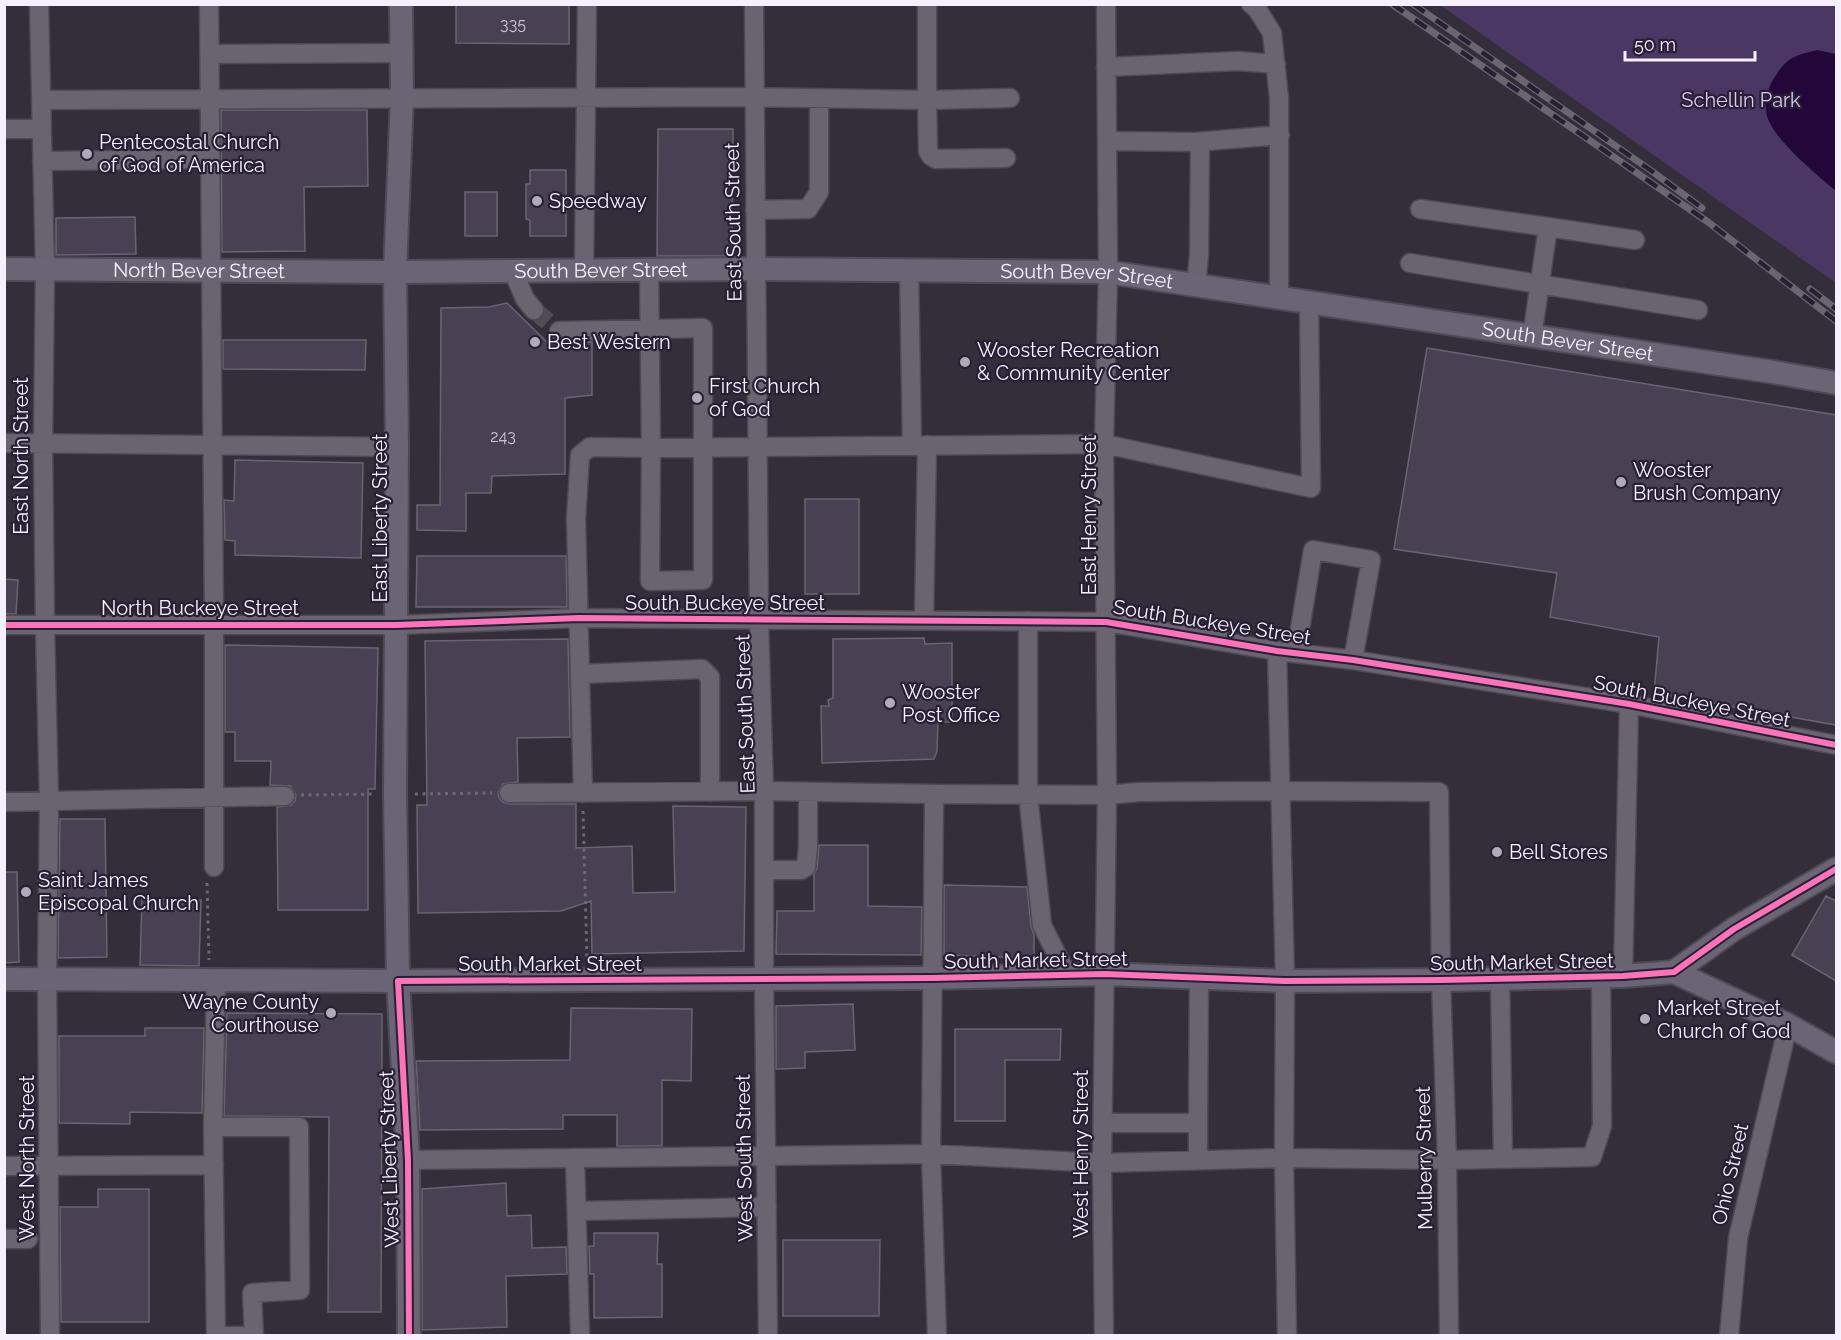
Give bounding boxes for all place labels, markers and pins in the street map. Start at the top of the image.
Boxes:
place label: Pentecostal Church of God of America [99,130,279,177]
marker: Pentecostal Church of God of America [80,147,94,161]
place label: Speedway [549,189,647,213]
marker: Speedway [530,194,544,208]
place label: Best Western [547,330,671,354]
marker: Best Western [528,335,542,349]
place label: Wooster Recreation & Community Center [977,338,1170,385]
marker: Wooster Recreation & Community Center [958,355,972,369]
place label: First Church of God [709,374,820,421]
marker: First Church of God [690,391,704,405]
place label: Wooster Brush Company [1633,458,1781,505]
marker: Wooster Brush Company [1614,475,1628,489]
place label: Wooster Post Office [902,680,1000,727]
marker: Wooster Post Office [883,696,897,710]
place label: Bell Stores [1509,840,1608,864]
marker: Bell Stores [1490,845,1504,859]
place label: Saint James Episcopal Church [38,868,199,915]
marker: Saint James Episcopal Church [19,885,33,899]
place label: Wayne County Courthouse [183,990,319,1037]
place label: Market Street Church of God [1657,996,1790,1043]
marker: Wayne County Courthouse [324,1006,338,1020]
marker: Market Street Church of God [1638,1012,1652,1026]

